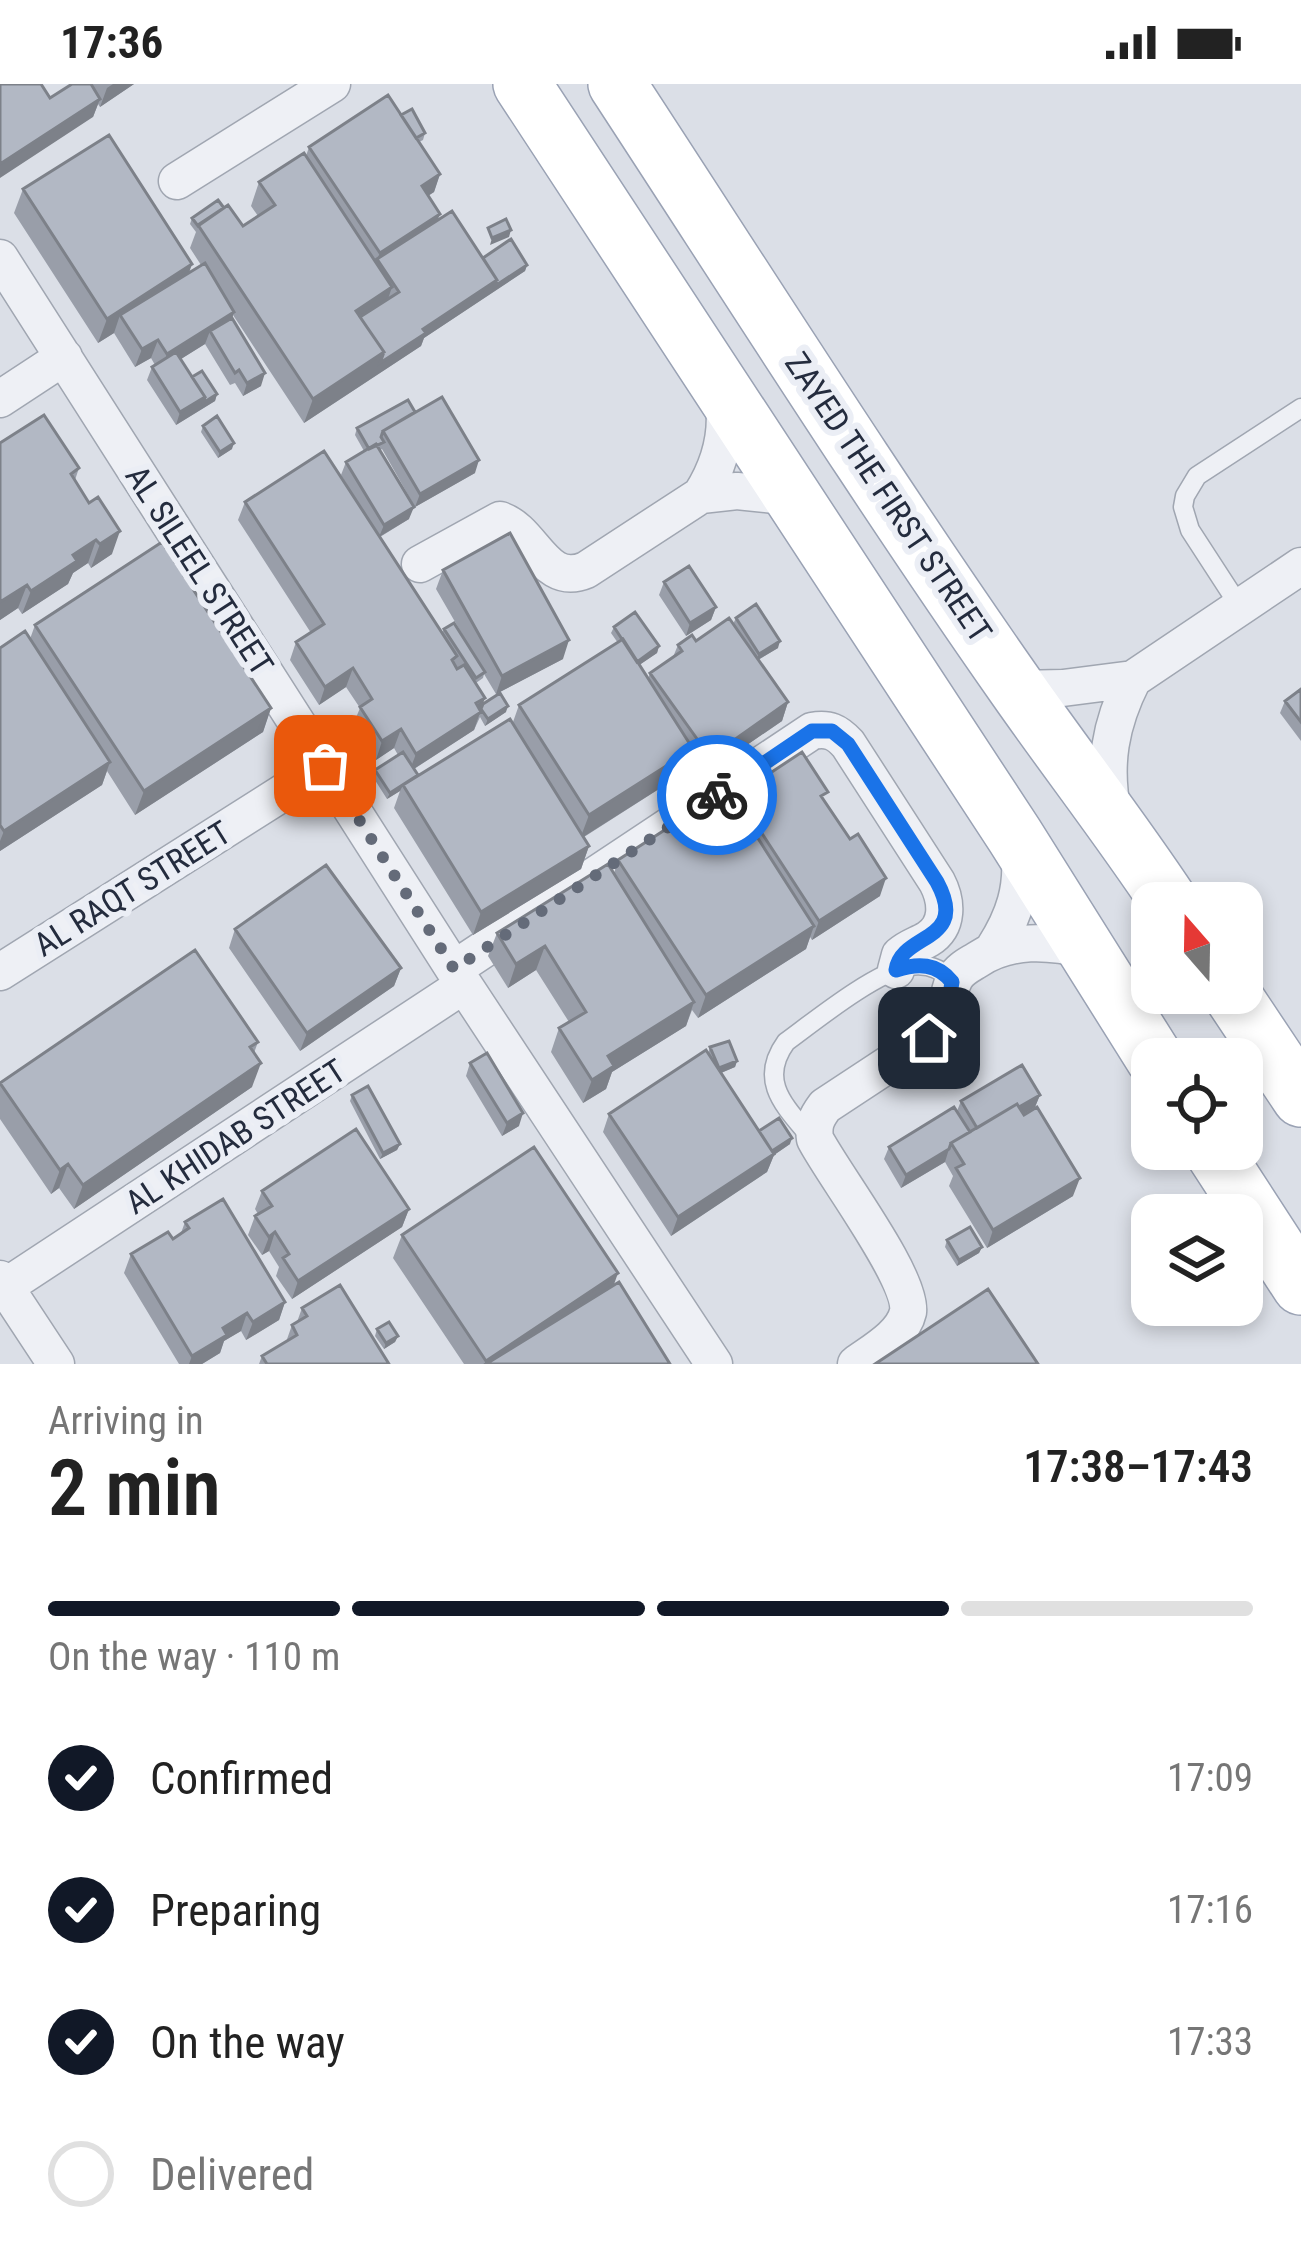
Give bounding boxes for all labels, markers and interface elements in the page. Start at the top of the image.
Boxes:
text: 17:36 [60,16,163,69]
street label: ZAYED THE FIRST STREET [777,345,1000,650]
street label: AL SILEEL STREET [117,458,282,682]
pin [274,715,376,817]
icon: bag [292,733,358,799]
courier [657,735,777,855]
icon: bike [684,762,750,828]
street label: AL RAQT STREET [27,813,238,964]
north arrow [1131,882,1263,1014]
map controls [1131,882,1263,1326]
pin [878,987,980,1089]
icon: home [896,1005,962,1071]
button: locate [1131,1038,1263,1170]
street label: AL KHIDAB STREET [118,1051,353,1222]
button: layers [1131,1194,1263,1326]
text: Arriving in [48,1398,204,1444]
text: 17:38–17:43 [1023,1440,1253,1493]
text: 2 min [48,1443,221,1534]
text: On the way · 110 m [48,1634,340,1680]
icon: check [48,1745,114,1811]
text: Confirmed [150,1752,333,1805]
text: 17:09 [1167,1755,1253,1801]
icon: check [48,1877,114,1943]
text: Preparing [150,1884,321,1937]
text: 17:16 [1167,1887,1253,1933]
icon: check [48,2009,114,2075]
text: On the way [150,2016,345,2069]
text: 17:33 [1167,2019,1253,2065]
text: Delivered [150,2148,314,2201]

